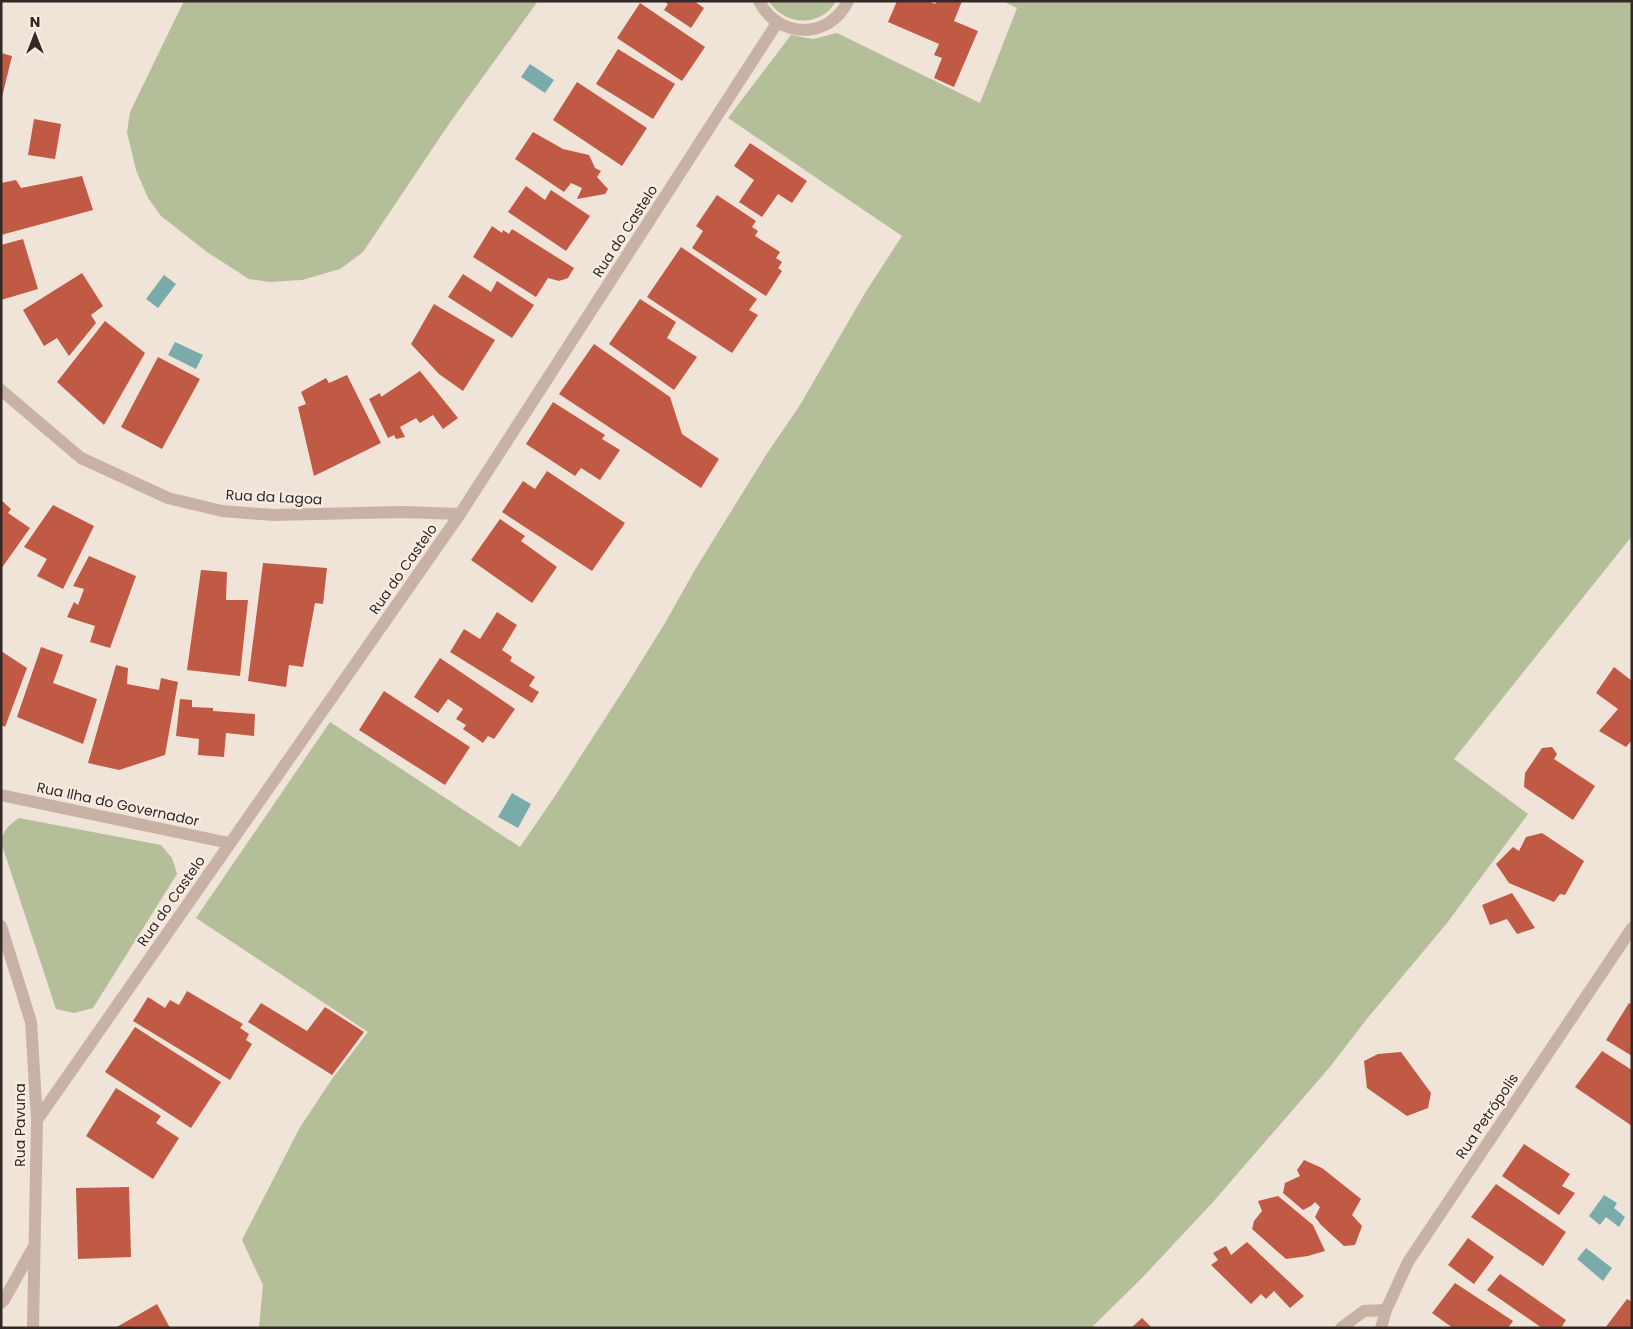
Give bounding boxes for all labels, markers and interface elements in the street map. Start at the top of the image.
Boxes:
north arrow [10,10,60,60]
text: N [30,12,40,32]
street label: Rua do Castelo [588,181,662,281]
street label: Rua da Lagoa [225,484,323,510]
street label: Rua do Castelo [364,520,442,618]
street label: Rua Ilha do Governador [35,777,201,831]
street label: Rua do Castelo [132,852,210,950]
street label: Rua Petrópolis [1451,1069,1523,1163]
street label: Rua Pavuna [10,1083,30,1167]

